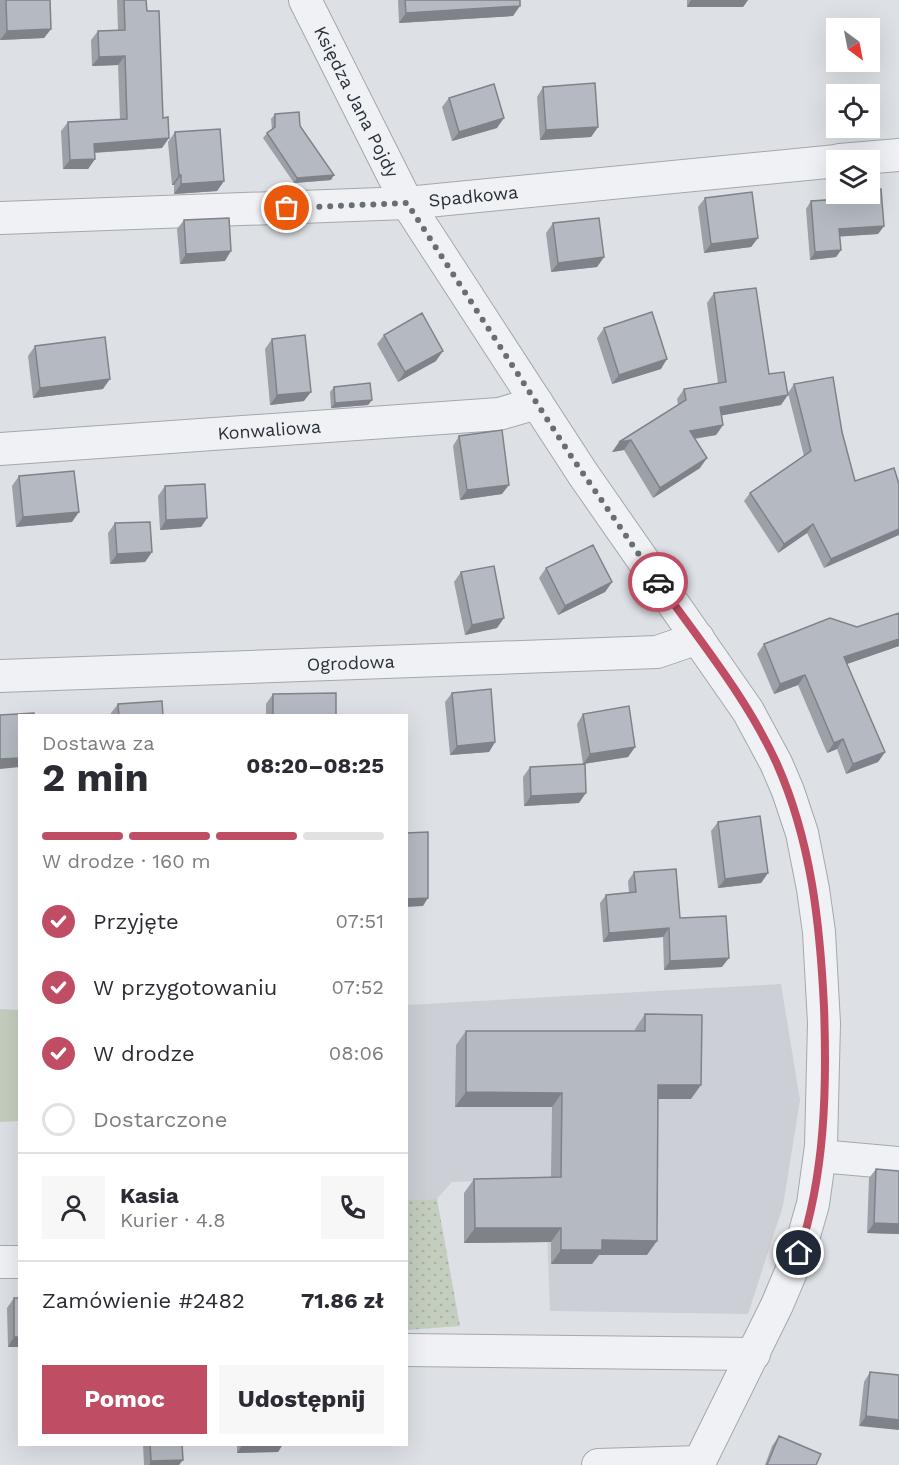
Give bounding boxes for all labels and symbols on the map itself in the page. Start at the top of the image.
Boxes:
north arrow [826,18,880,72]
street label: Księdza Jana Pojdy [310,22,404,182]
street label: Spadkowa [428,181,519,211]
pin [261,182,312,233]
street label: Konwaliowa [217,416,322,444]
courier [628,552,688,612]
street label: Ogrodowa [306,651,395,675]
pin [773,1227,824,1278]

